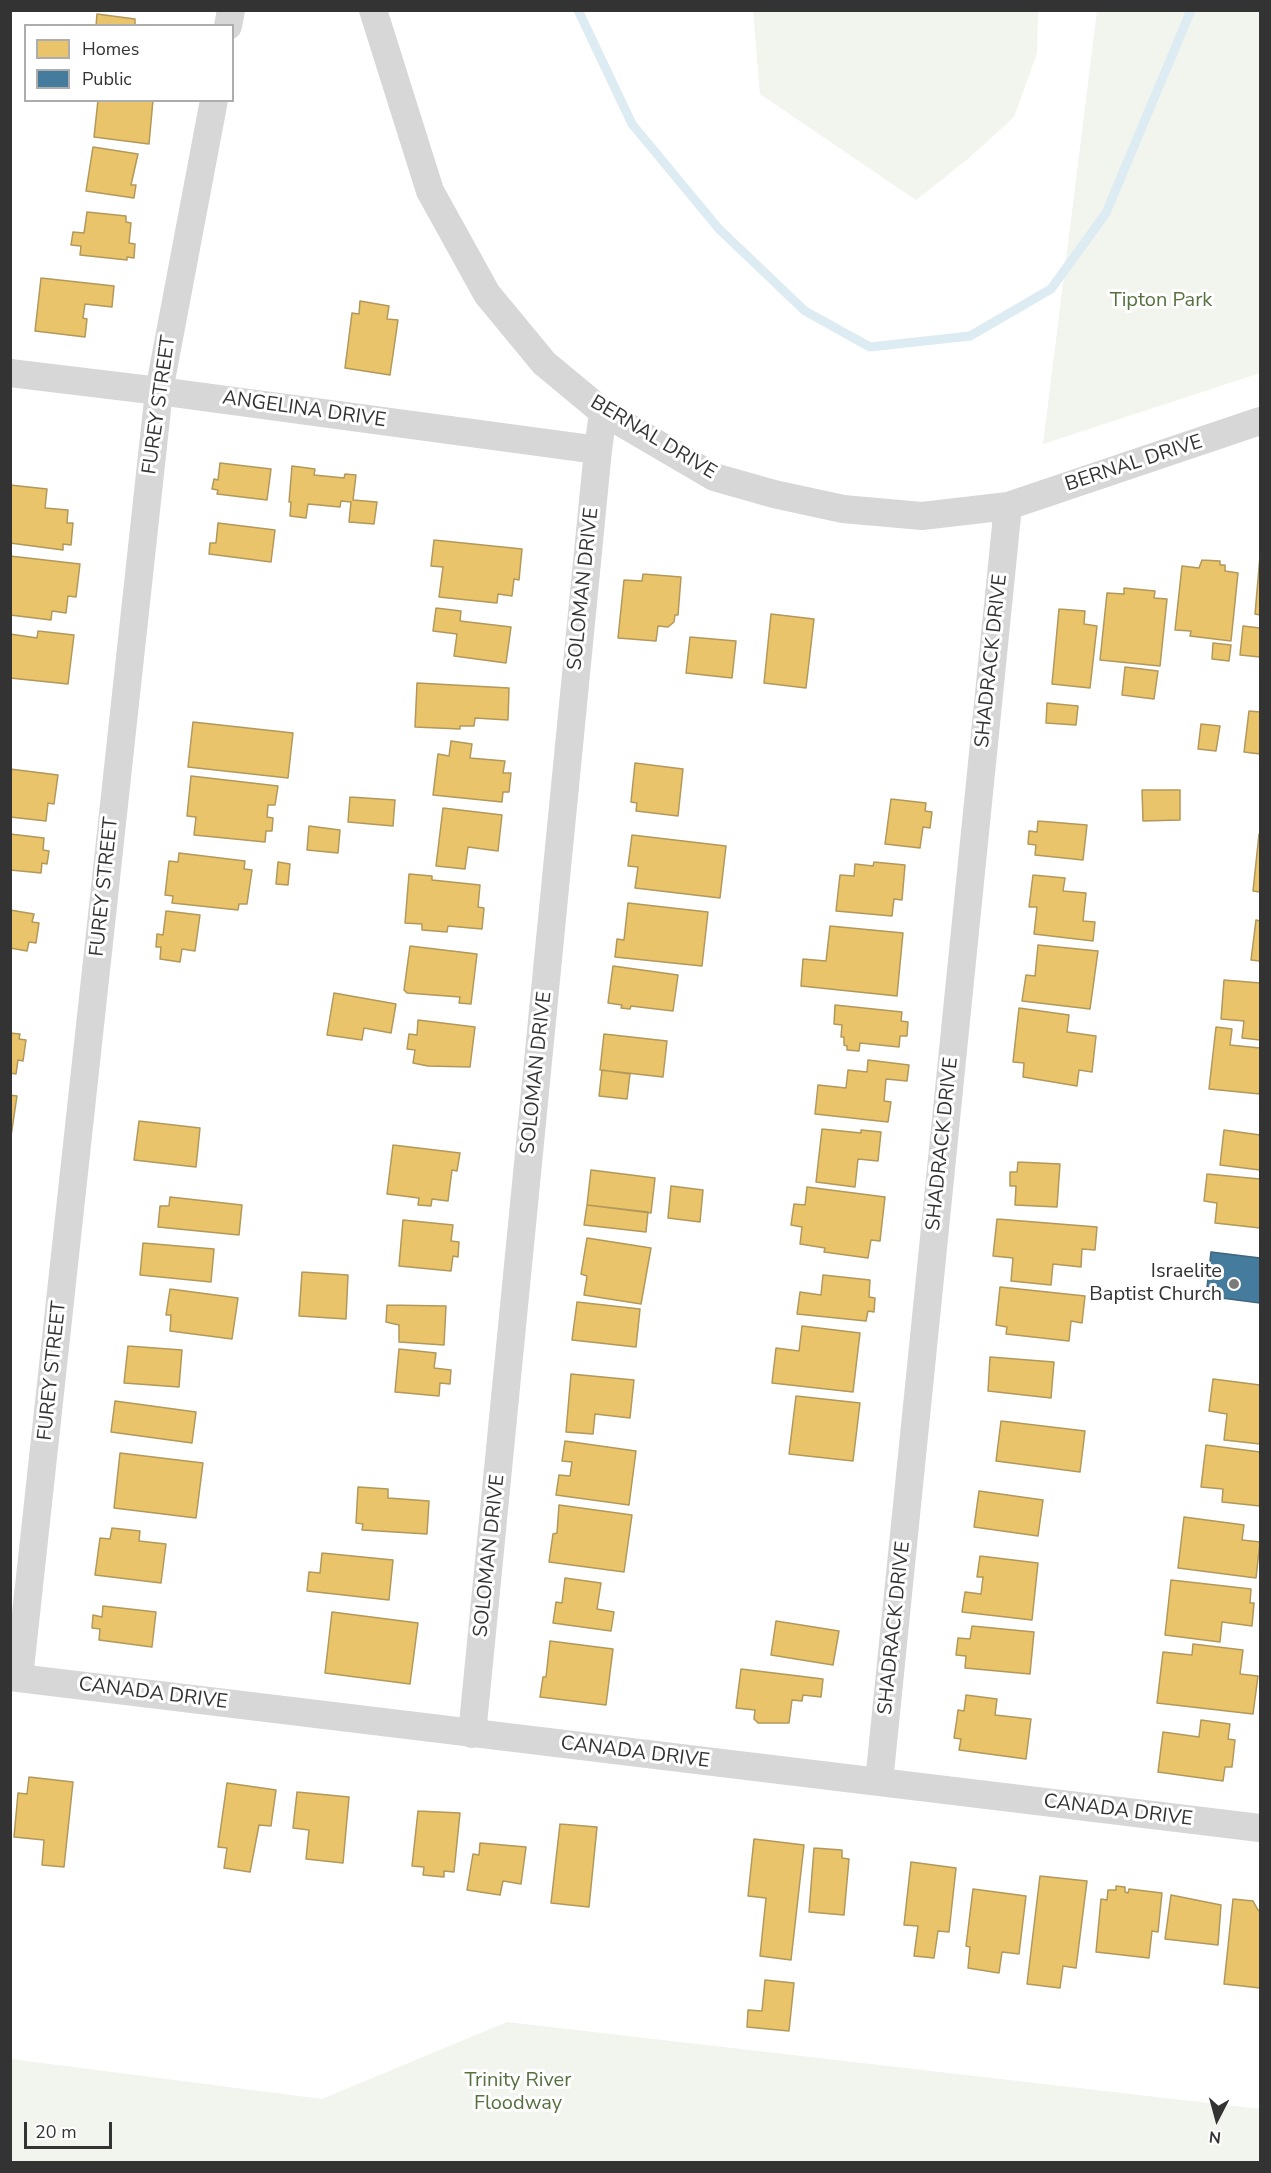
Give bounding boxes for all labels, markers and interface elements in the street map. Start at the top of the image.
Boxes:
legend [24,24,234,102]
text: Homes [82,37,139,61]
text: Public [82,67,132,91]
park label: Tipton Park [1110,289,1212,313]
street label: FUREY STREET [138,334,182,476]
street label: ANGELINA DRIVE [221,387,387,433]
street label: BERNAL DRIVE [586,391,720,485]
street label: BERNAL DRIVE [1062,431,1206,497]
street label: SOLOMAN DRIVE [564,506,604,672]
street label: SHADRACK DRIVE [971,573,1013,749]
street label: FUREY STREET [86,816,124,958]
street label: SOLOMAN DRIVE [517,990,557,1156]
street label: SHADRACK DRIVE [922,1056,964,1232]
place label: Israelite Baptist Church [1089,1260,1222,1307]
marker: Israelite Baptist Church [1227,1277,1241,1291]
street label: FUREY STREET [34,1300,72,1442]
street label: SOLOMAN DRIVE [470,1473,510,1639]
street label: SHADRACK DRIVE [874,1540,916,1716]
street label: CANADA DRIVE [77,1673,229,1715]
street label: CANADA DRIVE [559,1732,711,1774]
street label: CANADA DRIVE [1042,1790,1194,1832]
park label: Trinity River Floodway [465,2069,571,2116]
north arrow [1187,2089,1247,2149]
scale bar [27,2110,116,2148]
text: 20 m [35,2120,77,2144]
text: N [1208,2125,1222,2148]

